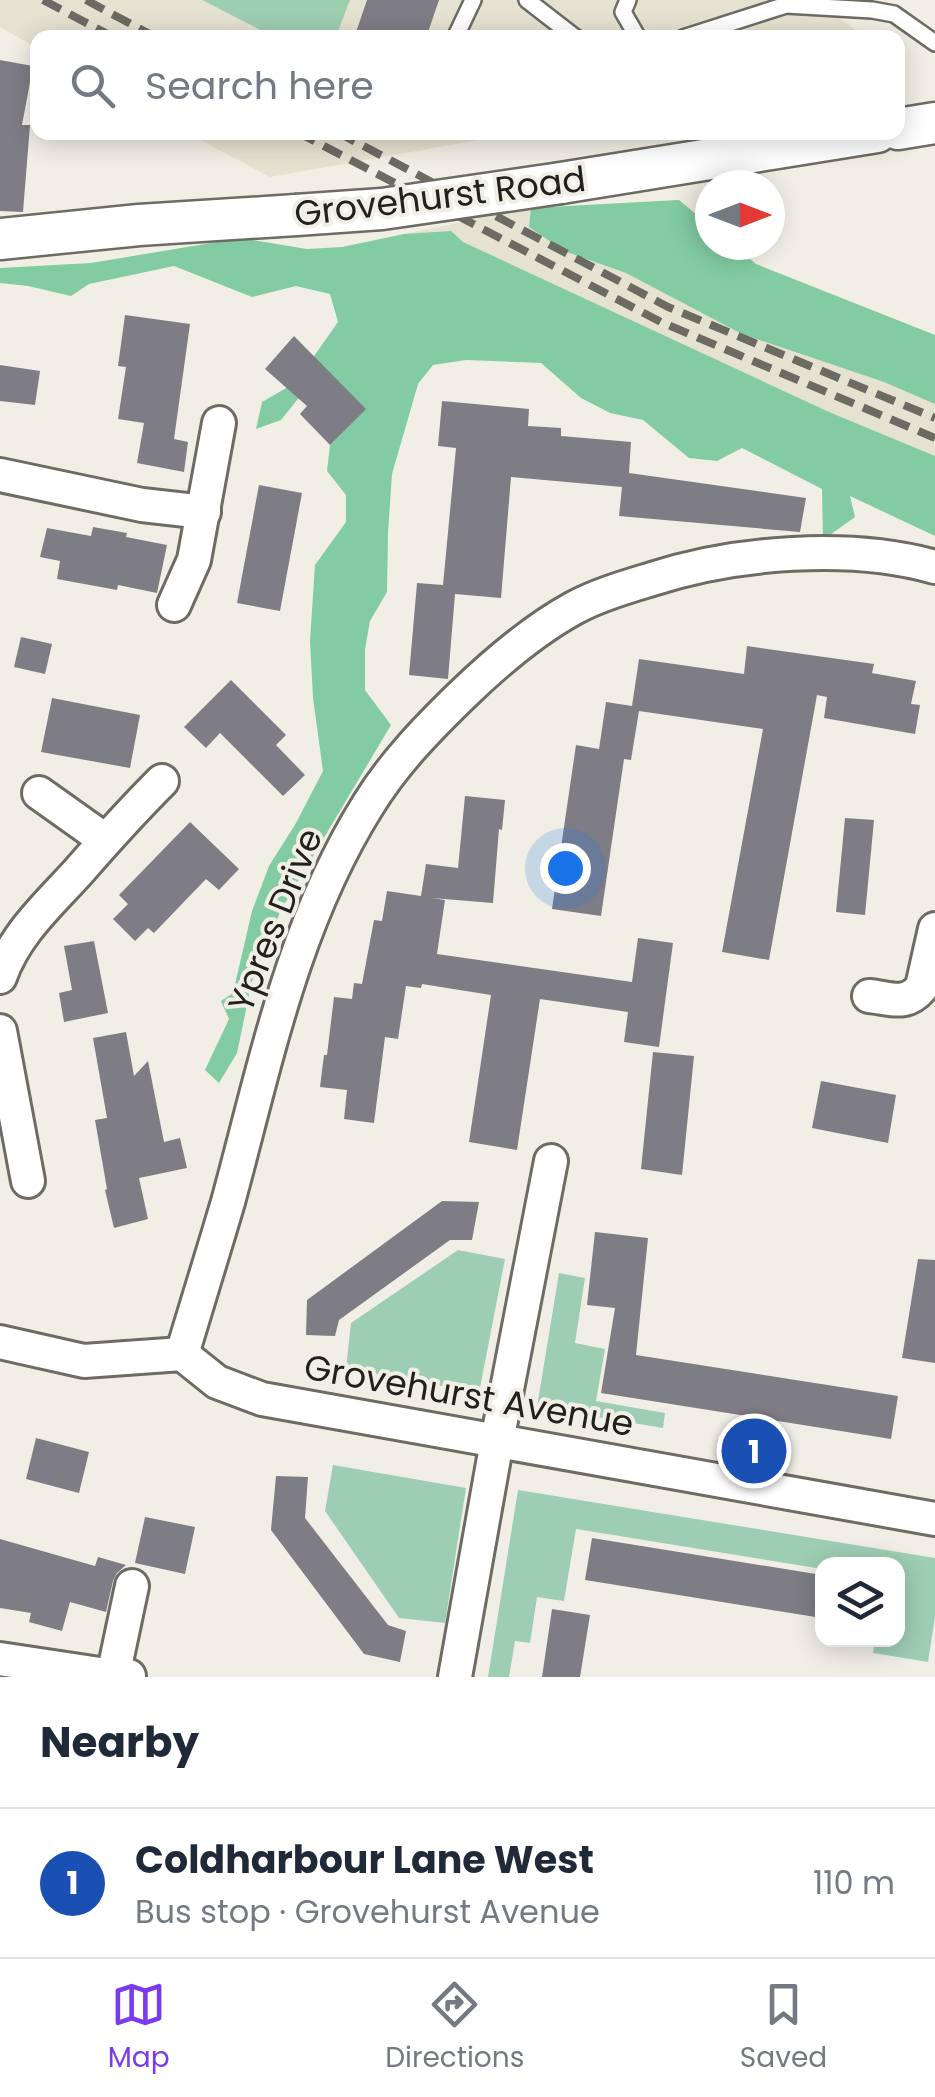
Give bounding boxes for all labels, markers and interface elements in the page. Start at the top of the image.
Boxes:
search box [30,30,905,140]
icon: search [65,58,120,113]
text: Search here [145,59,374,112]
street label: Grovehurst Road [291,154,589,238]
north arrow [695,170,785,260]
street label: Ypres Drive [216,821,334,1019]
your location [540,843,591,894]
street label: Grovehurst Avenue [300,1342,638,1448]
pin: 1 [722,1414,786,1488]
map controls [815,1557,905,1647]
button: layers [815,1557,905,1647]
text: Nearby [40,1713,199,1772]
text: Coldharbour Lane West [135,1833,594,1886]
text: 1 [66,1860,79,1905]
text: 110 m [813,1860,895,1905]
text: Bus stop · Grovehurst Avenue [135,1889,600,1934]
tab: Map [108,1977,170,2079]
tab: Directions [385,1977,524,2079]
tab: Saved [740,1977,827,2079]

